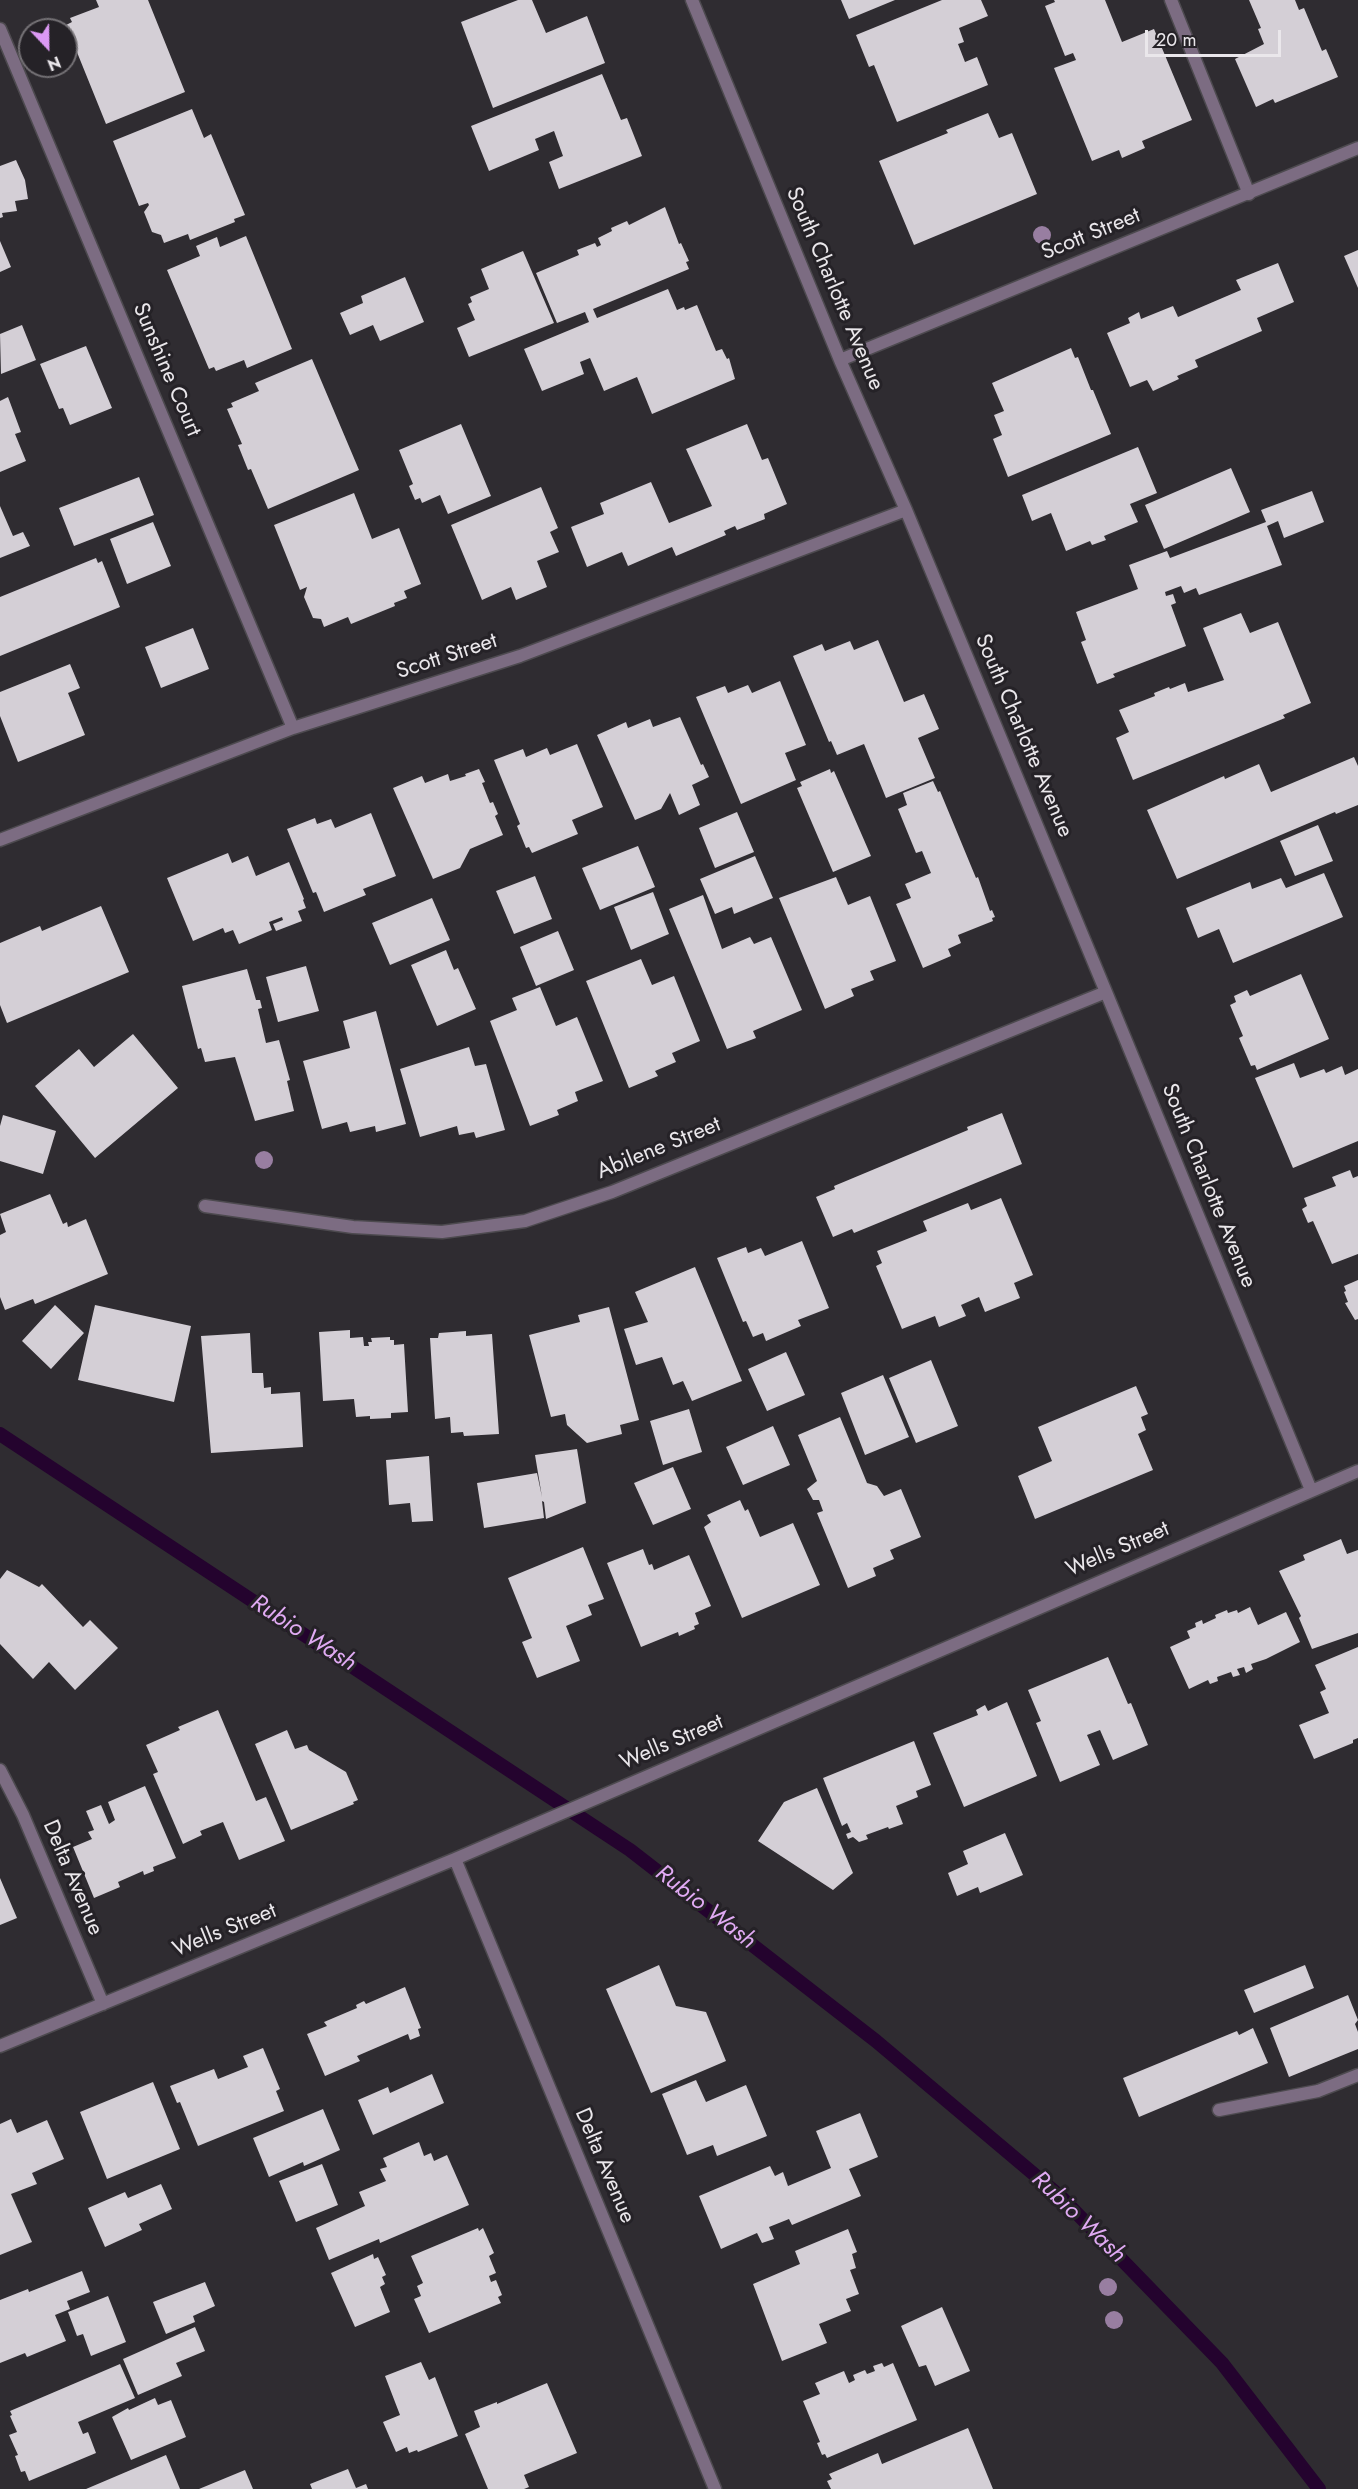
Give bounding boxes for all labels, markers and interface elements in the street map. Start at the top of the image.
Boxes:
north arrow [18,18,78,78]
scale bar [1148,18,1284,56]
text: 20 m [1156,27,1196,53]
text: N [44,50,64,76]
street label: South Charlotte Avenue [779,184,889,394]
street label: Scott Street [1038,203,1144,267]
street label: Sunshine Court [126,299,206,441]
street label: Scott Street [393,628,501,686]
street label: South Charlotte Avenue [968,631,1078,841]
street label: South Charlotte Avenue [1155,1080,1261,1292]
street label: Abilene Street [593,1112,725,1186]
street label: Wells Street [1062,1516,1174,1584]
water label: Rubio Wash [245,1589,361,1679]
street label: Wells Street [616,1709,728,1777]
street label: Delta Avenue [36,1817,108,1939]
water label: Rubio Wash [649,1860,761,1956]
street label: Wells Street [169,1898,281,1964]
street label: Delta Avenue [568,2105,640,2227]
water label: Rubio Wash [1025,2166,1131,2270]

